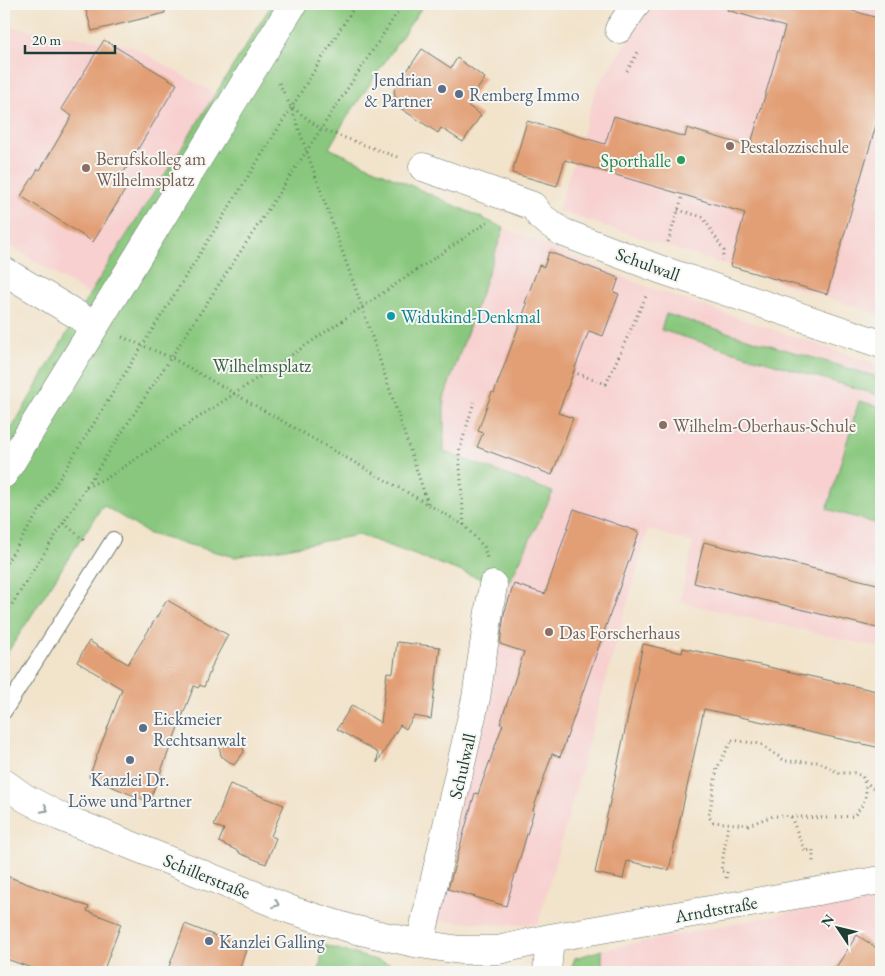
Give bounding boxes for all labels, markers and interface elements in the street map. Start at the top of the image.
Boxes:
scale bar [25,22,115,54]
text: 20 m [32,30,61,49]
place label: Jendrian & Partner [364,68,432,112]
marker: Jendrian & Partner [436,83,448,95]
place label: Remberg Immo [469,83,580,106]
marker: Remberg Immo [453,88,465,100]
place label: Pestalozzischule [740,135,849,158]
marker: Pestalozzischule [724,140,736,152]
place label: Berufskolleg am Wilhelmsplatz [96,147,206,191]
place label: Sporthalle [601,149,671,172]
marker: Sporthalle [675,154,687,166]
marker: Berufskolleg am Wilhelmsplatz [80,162,92,174]
street label: Schulwall [613,242,683,286]
place label: Widukind-Denkmal [401,305,541,328]
marker: Widukind-Denkmal [385,310,397,322]
park label: Wilhelmsplatz [213,354,311,377]
place label: Wilhelm-Oberhaus-Schule [673,414,856,437]
marker: Wilhelm-Oberhaus-Schule [657,419,669,431]
place label: Das Forscherhaus [559,621,680,644]
marker: Das Forscherhaus [543,626,555,638]
place label: Eickmeier Rechtsanwalt [153,707,247,751]
marker: Eickmeier Rechtsanwalt [137,722,149,734]
street label: Schulwall [443,731,481,801]
marker: Kanzlei Dr. Löwe und Partner [124,754,136,766]
place label: Kanzlei Dr. Löwe und Partner [68,768,192,812]
one-way arrow [40,803,49,813]
street label: Schillerstraße [160,848,254,904]
street label: Arndtstraße [672,890,759,928]
one-way arrow [271,898,280,908]
north arrow [812,904,862,954]
text: N [817,910,838,930]
place label: Kanzlei Galling [219,930,325,953]
marker: Kanzlei Galling [203,935,215,947]

